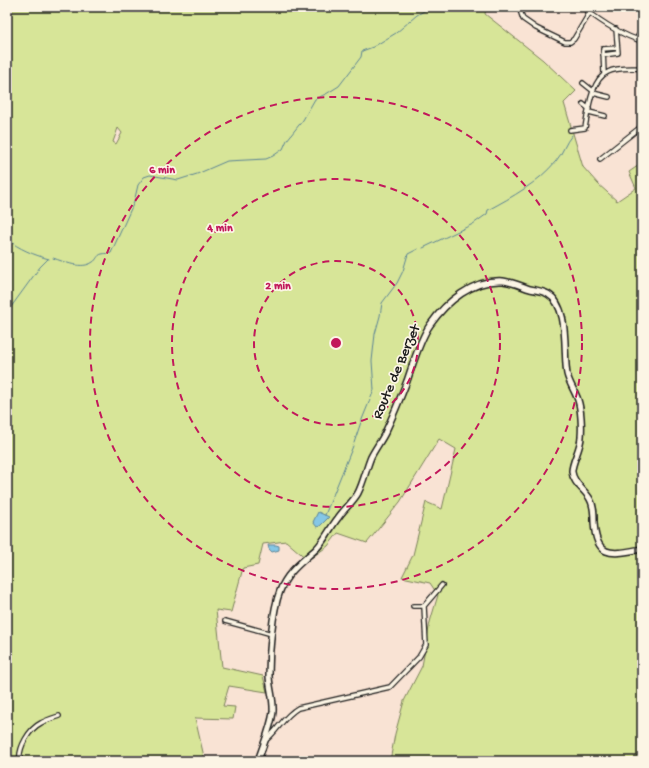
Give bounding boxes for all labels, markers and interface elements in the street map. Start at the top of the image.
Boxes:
text: 6 min [149,164,175,178]
text: 4 min [206,222,233,236]
text: 2 min [265,280,291,294]
street label: Route de Berzet [369,320,426,422]
centre of rings [329,336,343,350]

